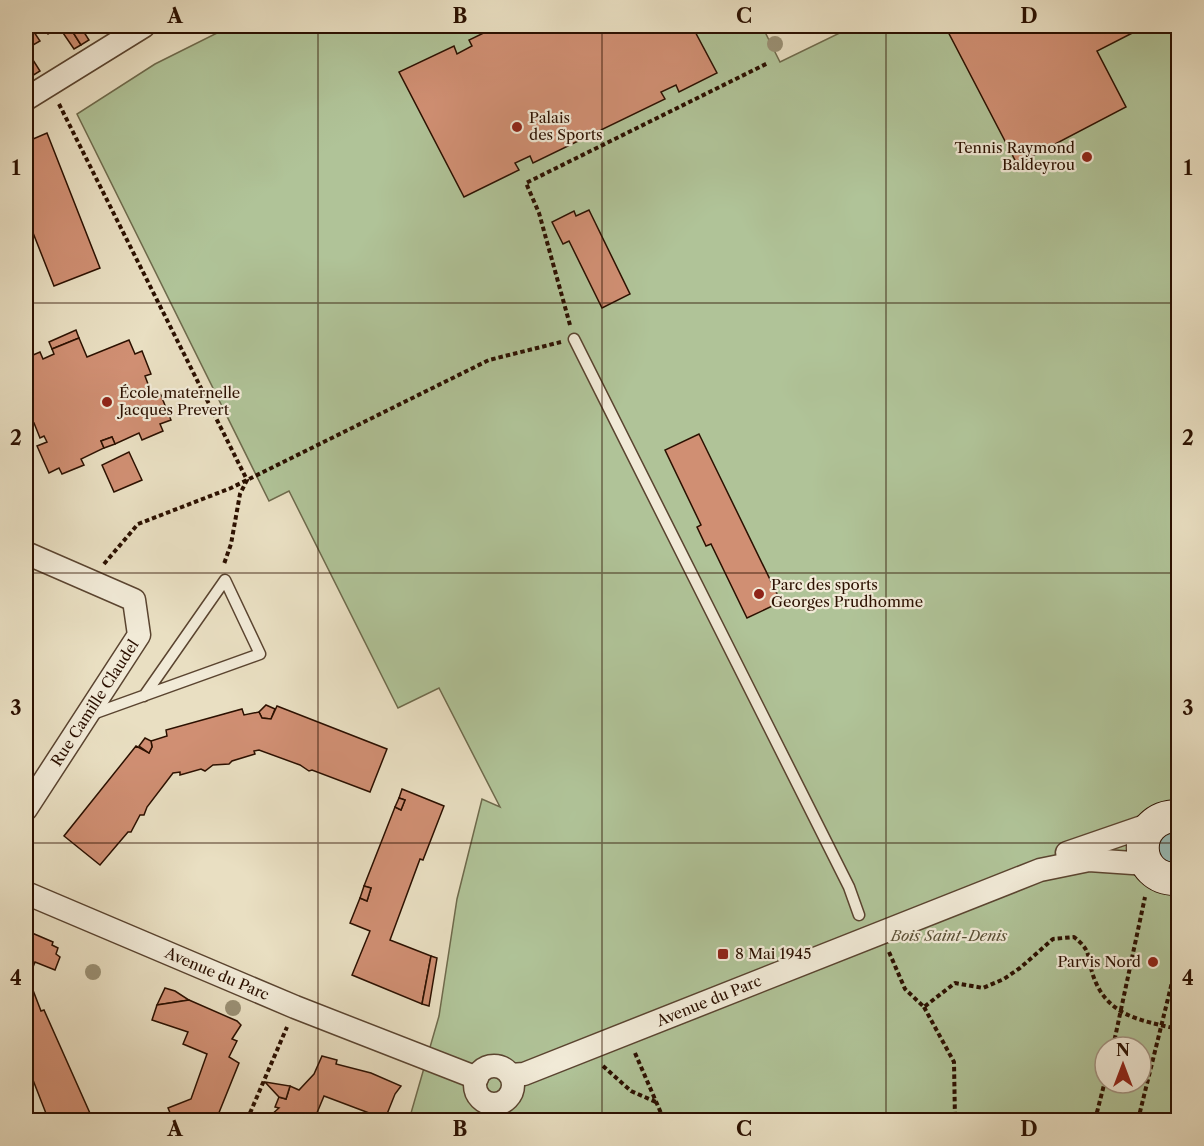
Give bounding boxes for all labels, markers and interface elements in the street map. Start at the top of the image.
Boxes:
text: A [166,4,183,28]
text: B [453,4,468,28]
text: C [736,4,752,28]
text: D [1020,4,1038,28]
place label: Palais des Sports [529,108,603,144]
marker: Palais des Sports [510,120,524,134]
place label: Tennis Raymond Baldeyrou [954,138,1075,174]
marker: Tennis Raymond Baldeyrou [1080,150,1094,164]
text: 1 [12,156,21,180]
text: 1 [1184,156,1193,180]
place label: École maternelle Jacques Prevert [117,383,240,419]
marker: École maternelle Jacques Prevert [100,395,114,409]
text: 2 [10,426,22,450]
text: 2 [1182,426,1194,450]
place label: Parc des sports Georges Prudhomme [771,575,923,611]
marker: Parc des sports Georges Prudhomme [752,587,766,601]
street label: Rue Camille Claudel [47,635,143,770]
text: 3 [10,696,22,720]
text: 3 [1182,696,1194,720]
park label: Bois Saint-Denis [890,926,1008,945]
street label: Avenue du Parc [161,943,272,1004]
place label: 8 Mai 1945 [735,944,811,963]
marker: 8 Mai 1945 [716,947,730,961]
place label: Parvis Nord [1057,952,1141,971]
marker: Parvis Nord [1146,955,1160,969]
text: 4 [10,966,22,990]
text: 4 [1182,966,1194,990]
street label: Avenue du Parc [653,971,764,1031]
north arrow [1093,1035,1153,1095]
text: N [1116,1040,1130,1060]
text: A [166,1117,183,1141]
text: B [453,1117,468,1141]
text: C [736,1117,752,1141]
text: D [1020,1117,1038,1141]

